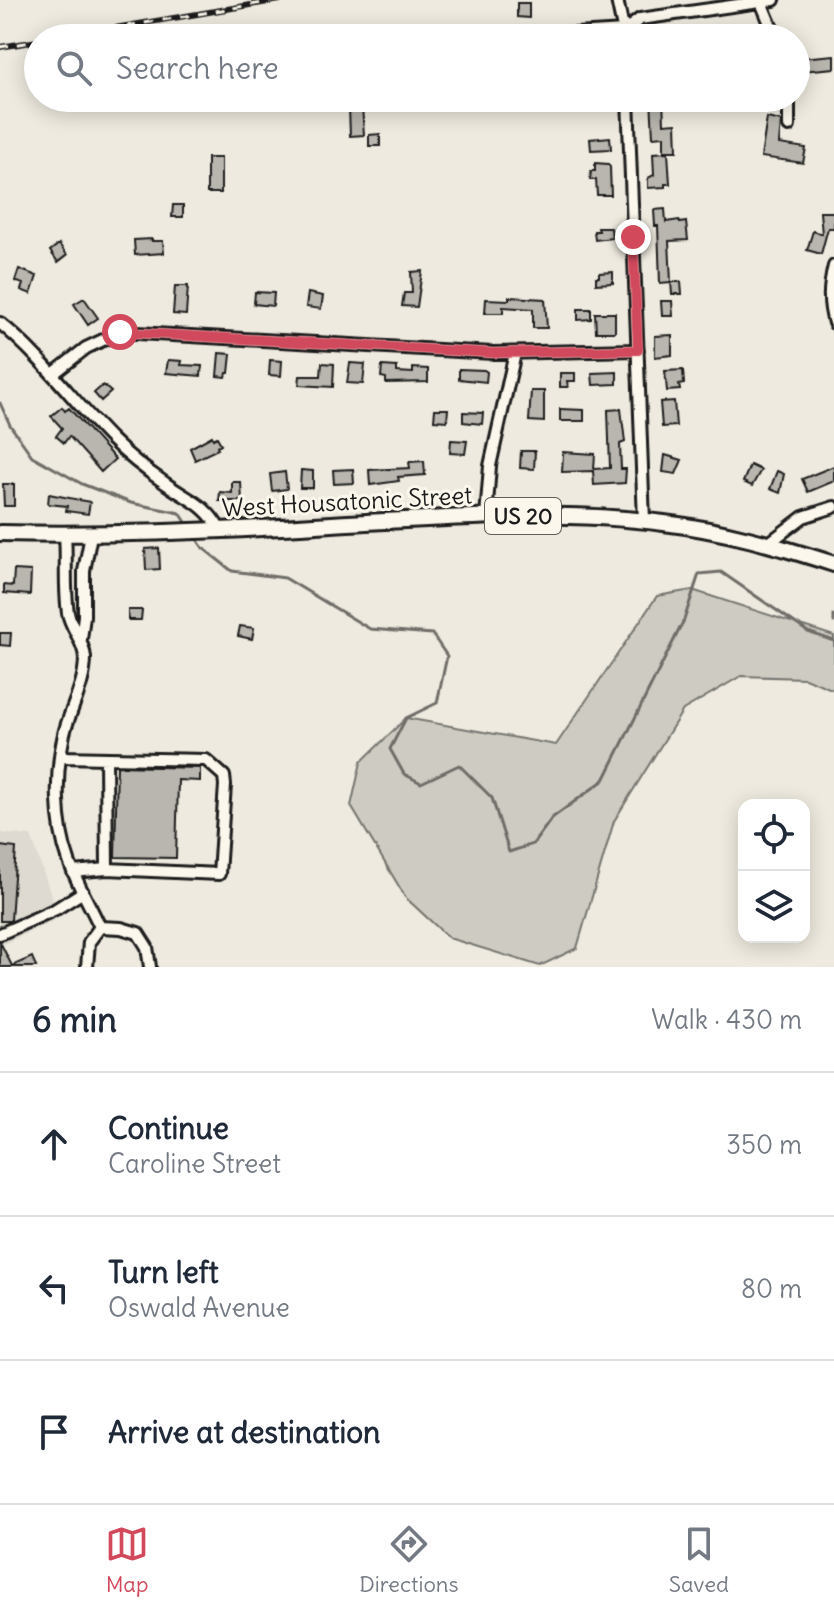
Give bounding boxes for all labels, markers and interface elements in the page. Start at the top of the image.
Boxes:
search box [24,24,810,112]
icon: search [52,46,96,90]
text: Search here [116,49,279,87]
route end [615,219,651,255]
route start [102,314,138,350]
street label: West Housatonic Street [221,479,473,523]
road number: US 20 [485,498,561,534]
map controls [738,799,810,943]
button: locate [738,799,810,871]
button: layers [738,871,810,943]
text: 6 min [32,998,117,1041]
text: Walk · 430 m [651,1003,802,1036]
text: Continue [108,1109,229,1147]
icon: ahead [32,1122,76,1166]
text: 350 m [726,1128,802,1161]
text: Caroline Street [108,1147,281,1180]
text: Turn left [108,1253,219,1291]
icon: left [32,1266,76,1310]
text: 80 m [741,1272,802,1305]
text: Oswald Avenue [108,1291,290,1324]
icon: arrive [32,1410,76,1454]
text: Arrive at destination [108,1413,380,1451]
tab: Map [105,1522,149,1598]
tab: Directions [359,1522,459,1598]
tab: Saved [669,1522,729,1598]

